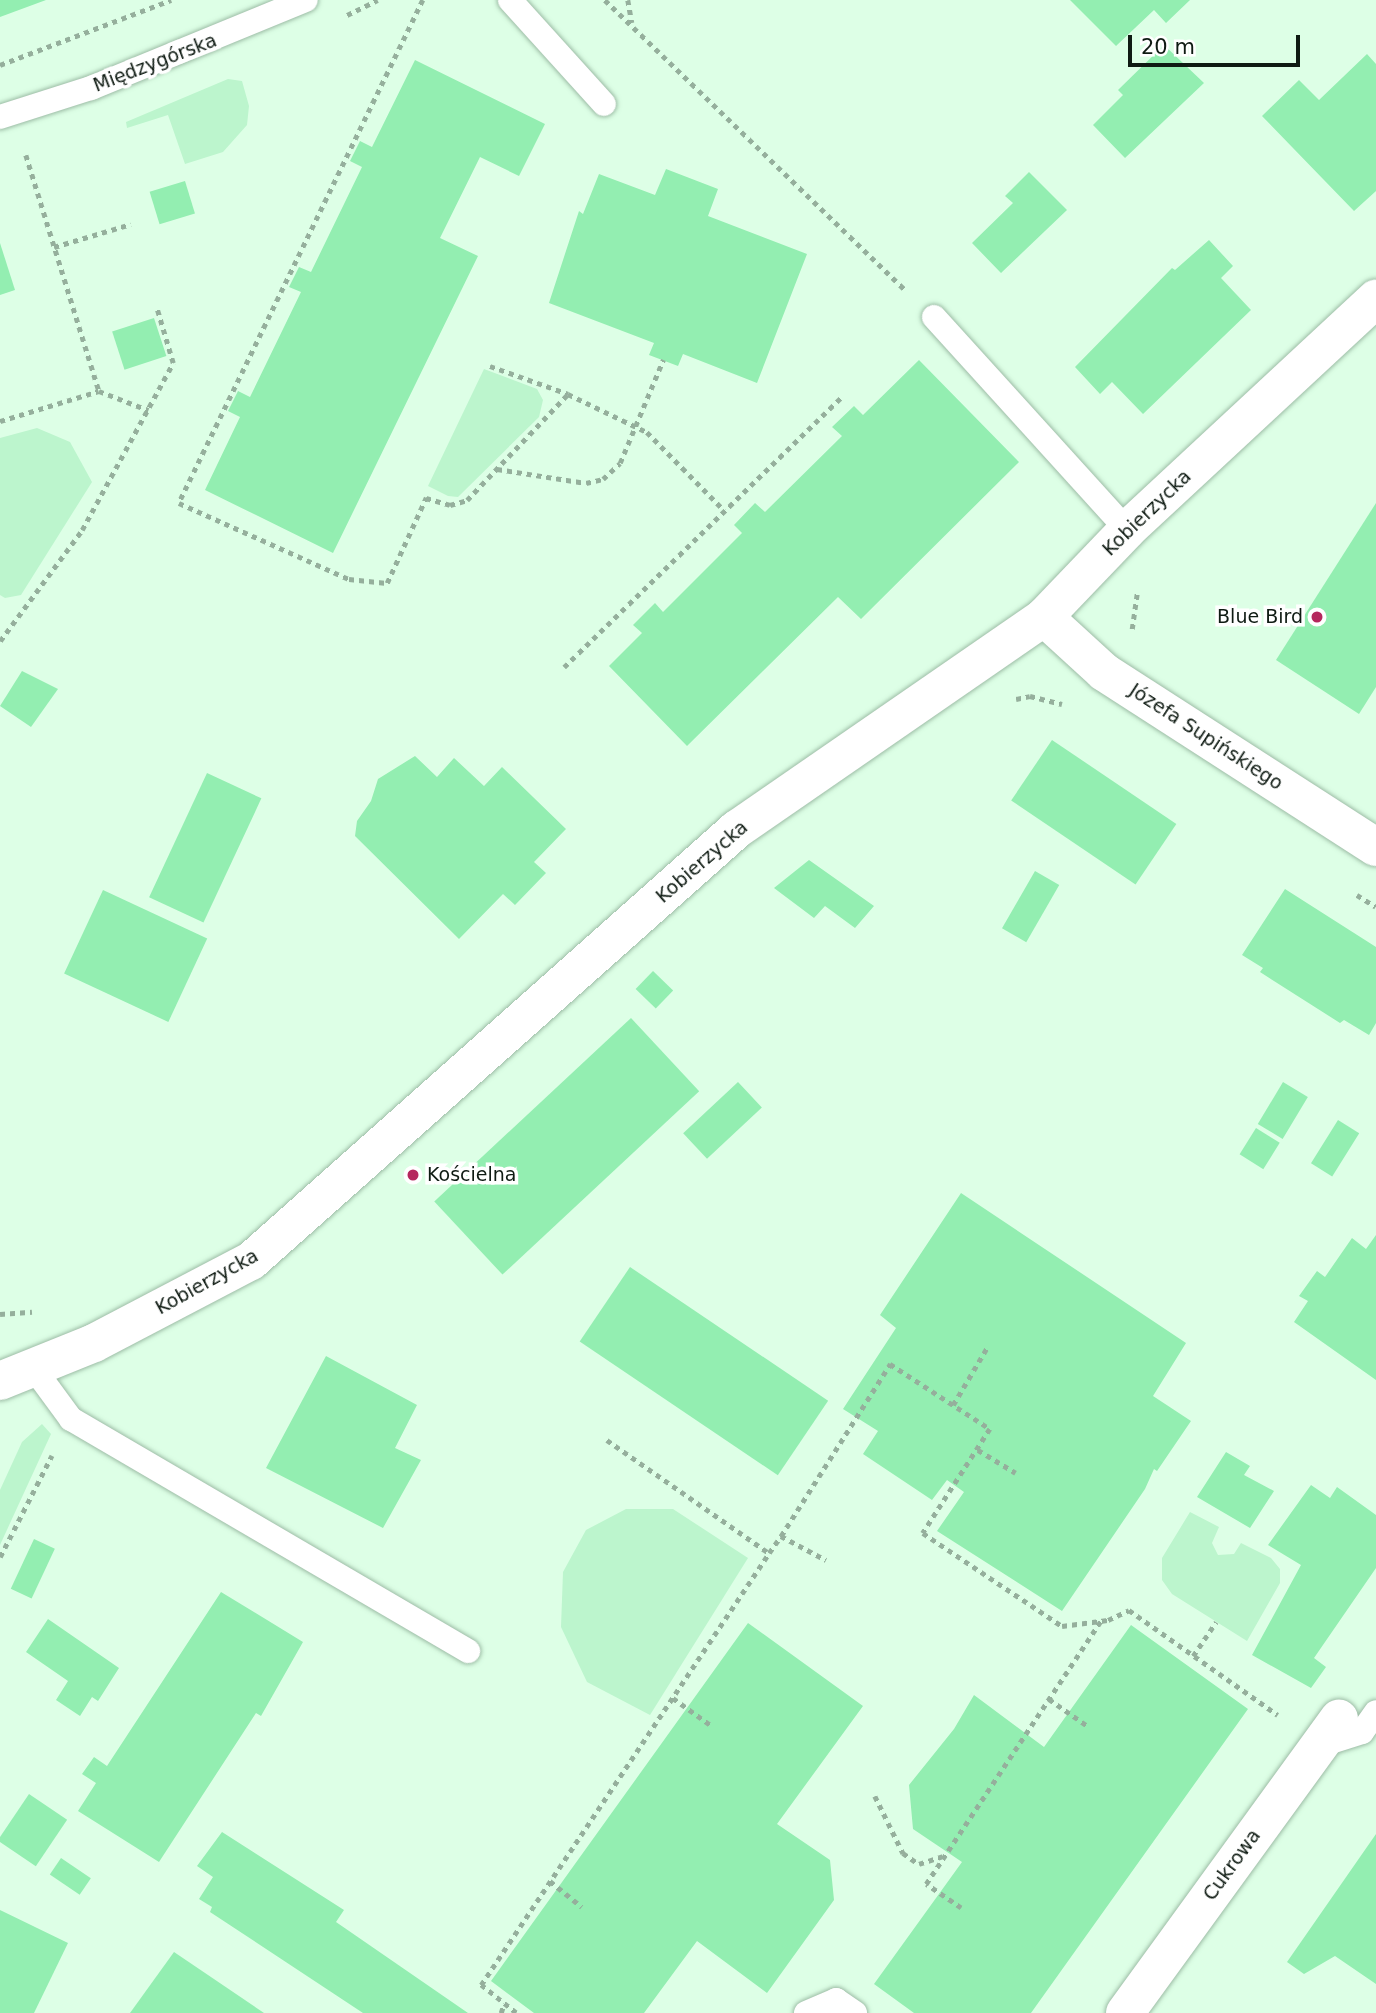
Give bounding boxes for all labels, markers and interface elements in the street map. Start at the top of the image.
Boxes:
scale bar [1131,21,1302,65]
street label: Międzygórska [90,29,220,97]
text: 20 m [1141,35,1195,59]
street label: Kobierzycka [1098,465,1196,561]
place label: Blue Bird [1217,606,1303,628]
marker: Blue Bird [1309,609,1325,625]
street label: Józefa Supińskiego [1125,679,1287,795]
street label: Kobierzycka [652,816,752,908]
place label: Kościelna [427,1164,516,1186]
marker: Kościelna [405,1167,421,1183]
street label: Kobierzycka [152,1244,262,1320]
street label: Cukrowa [1199,1825,1265,1905]

